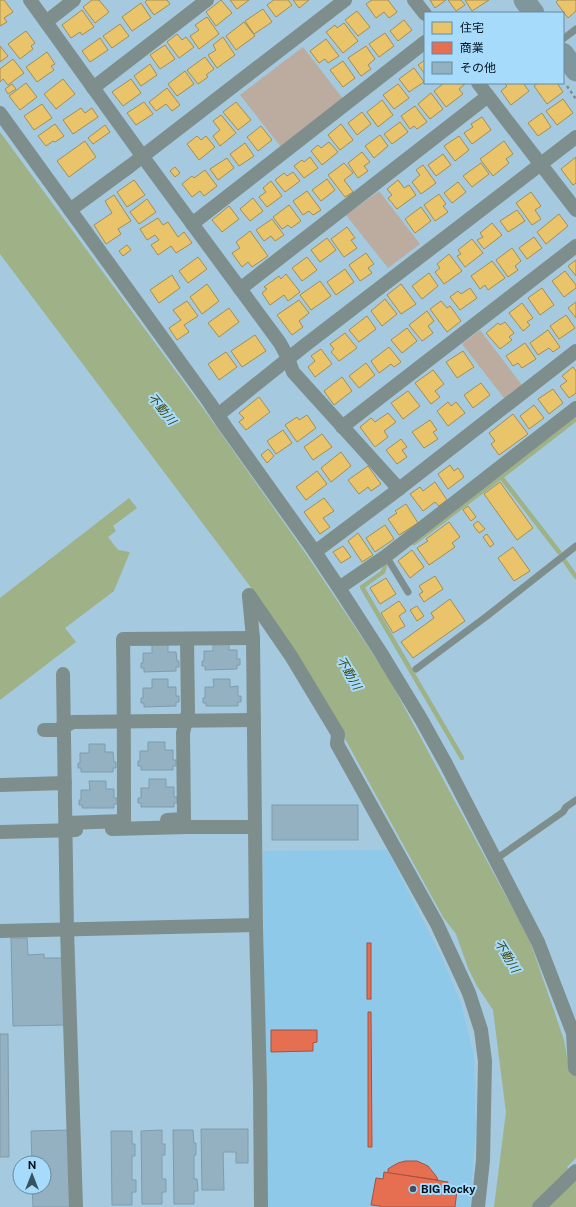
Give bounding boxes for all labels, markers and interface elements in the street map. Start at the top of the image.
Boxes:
legend [424,12,564,84]
text: 住宅 [460,21,484,35]
text: 商業 [460,41,484,55]
text: その他 [460,61,496,75]
water label: 不動川 [145,391,180,429]
water label: 不動川 [334,654,365,694]
water label: 不動川 [492,937,523,977]
north arrow [12,1155,52,1195]
text: N [28,1159,36,1171]
place label: BIG Rocky [421,1183,476,1195]
marker: BIG Rocky [408,1184,418,1194]

